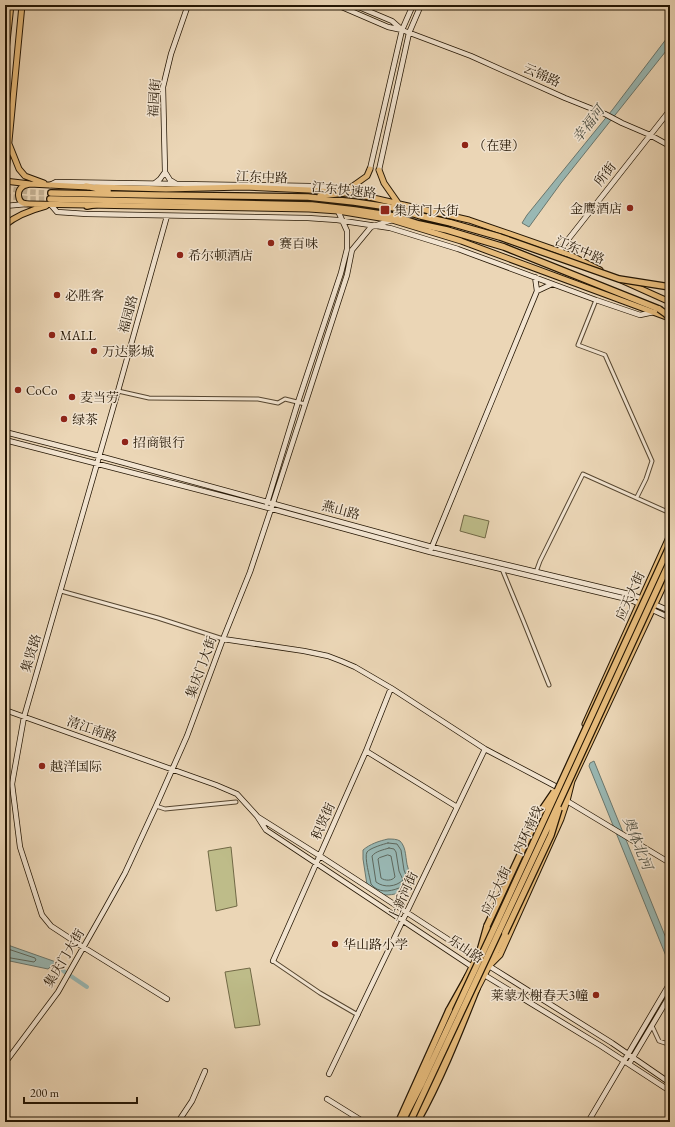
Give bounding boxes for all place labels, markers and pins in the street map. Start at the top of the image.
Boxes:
place label: （在建） [473,137,525,154]
marker: （在建） [460,140,470,150]
place label: 金鹰酒店 [570,200,622,217]
place label: 集庆门大街 [394,202,459,219]
marker: 金鹰酒店 [625,203,635,213]
marker: 集庆门大街 [379,204,391,216]
place label: 赛百味 [279,235,318,252]
marker: 赛百味 [266,238,276,248]
place label: 希尔顿酒店 [188,247,253,264]
marker: 希尔顿酒店 [175,250,185,260]
place label: 必胜客 [65,287,104,304]
marker: 必胜客 [52,290,62,300]
place label: MALL [60,327,96,344]
marker: MALL [47,330,57,340]
place label: 万达影城 [102,343,154,360]
marker: 万达影城 [89,346,99,356]
place label: CoCo [26,382,57,399]
marker: CoCo [13,385,23,395]
place label: 麦当劳 [80,389,119,406]
marker: 麦当劳 [67,392,77,402]
place label: 绿茶 [72,411,98,428]
marker: 绿茶 [59,414,69,424]
place label: 招商银行 [133,434,185,451]
marker: 招商银行 [120,437,130,447]
place label: 越洋国际 [50,758,102,775]
marker: 越洋国际 [37,761,47,771]
place label: 华山路小学 [343,936,408,953]
marker: 华山路小学 [330,939,340,949]
place label: 莱蒙水榭春天3幢 [491,987,588,1004]
marker: 莱蒙水榭春天3幢 [591,990,601,1000]

